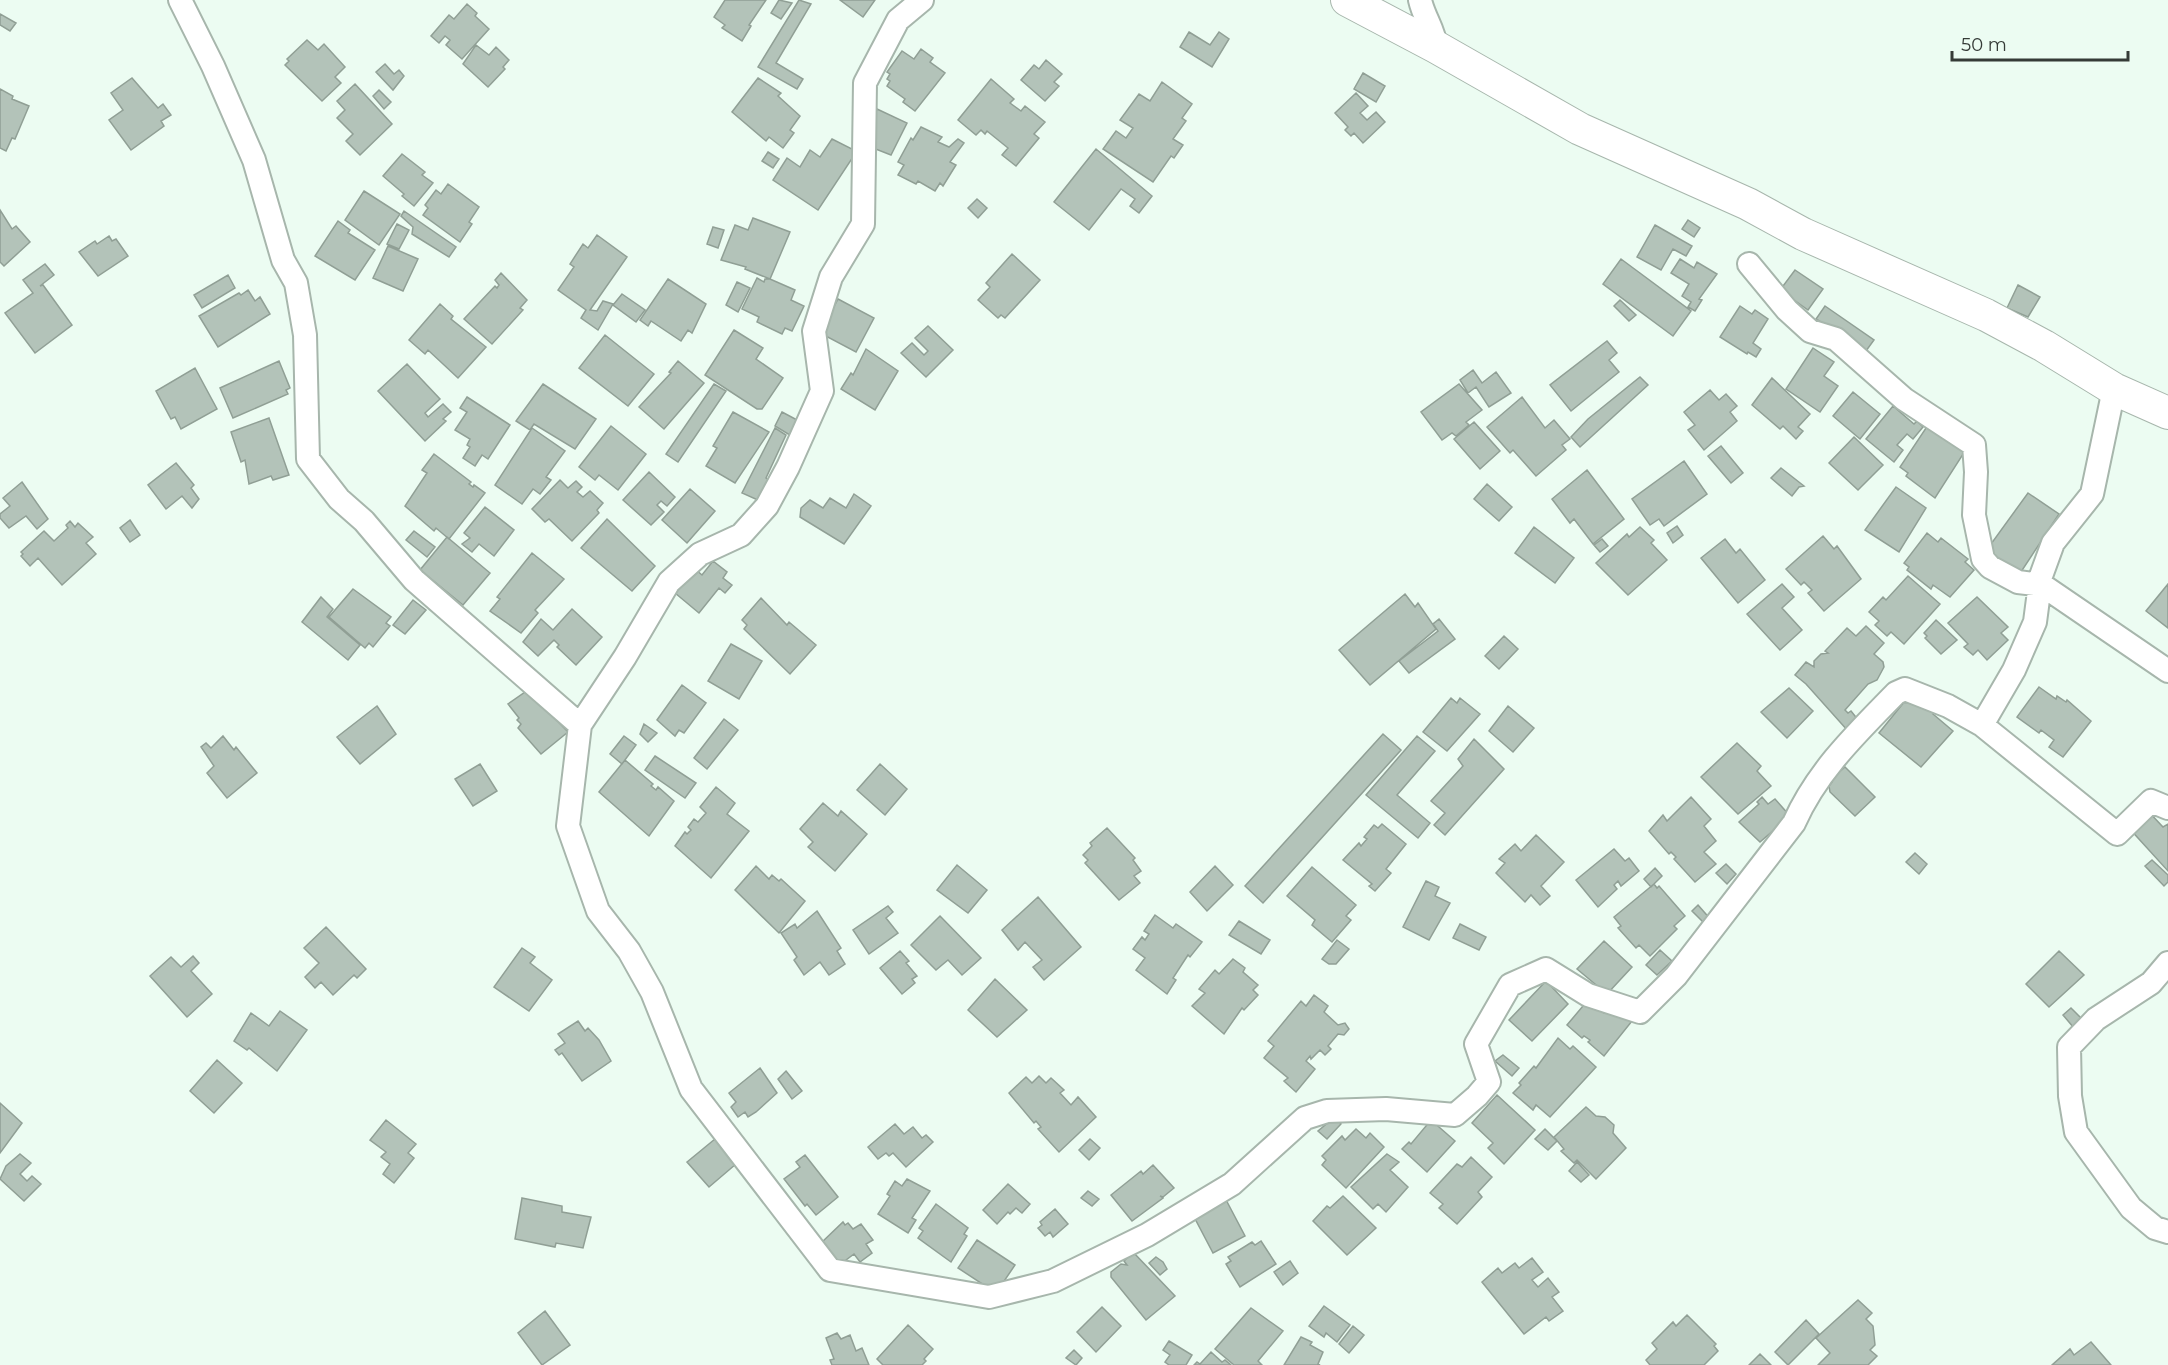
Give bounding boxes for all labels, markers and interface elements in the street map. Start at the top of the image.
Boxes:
scale bar [1952,24,2128,62]
text: 50 m [1961,34,2007,56]

